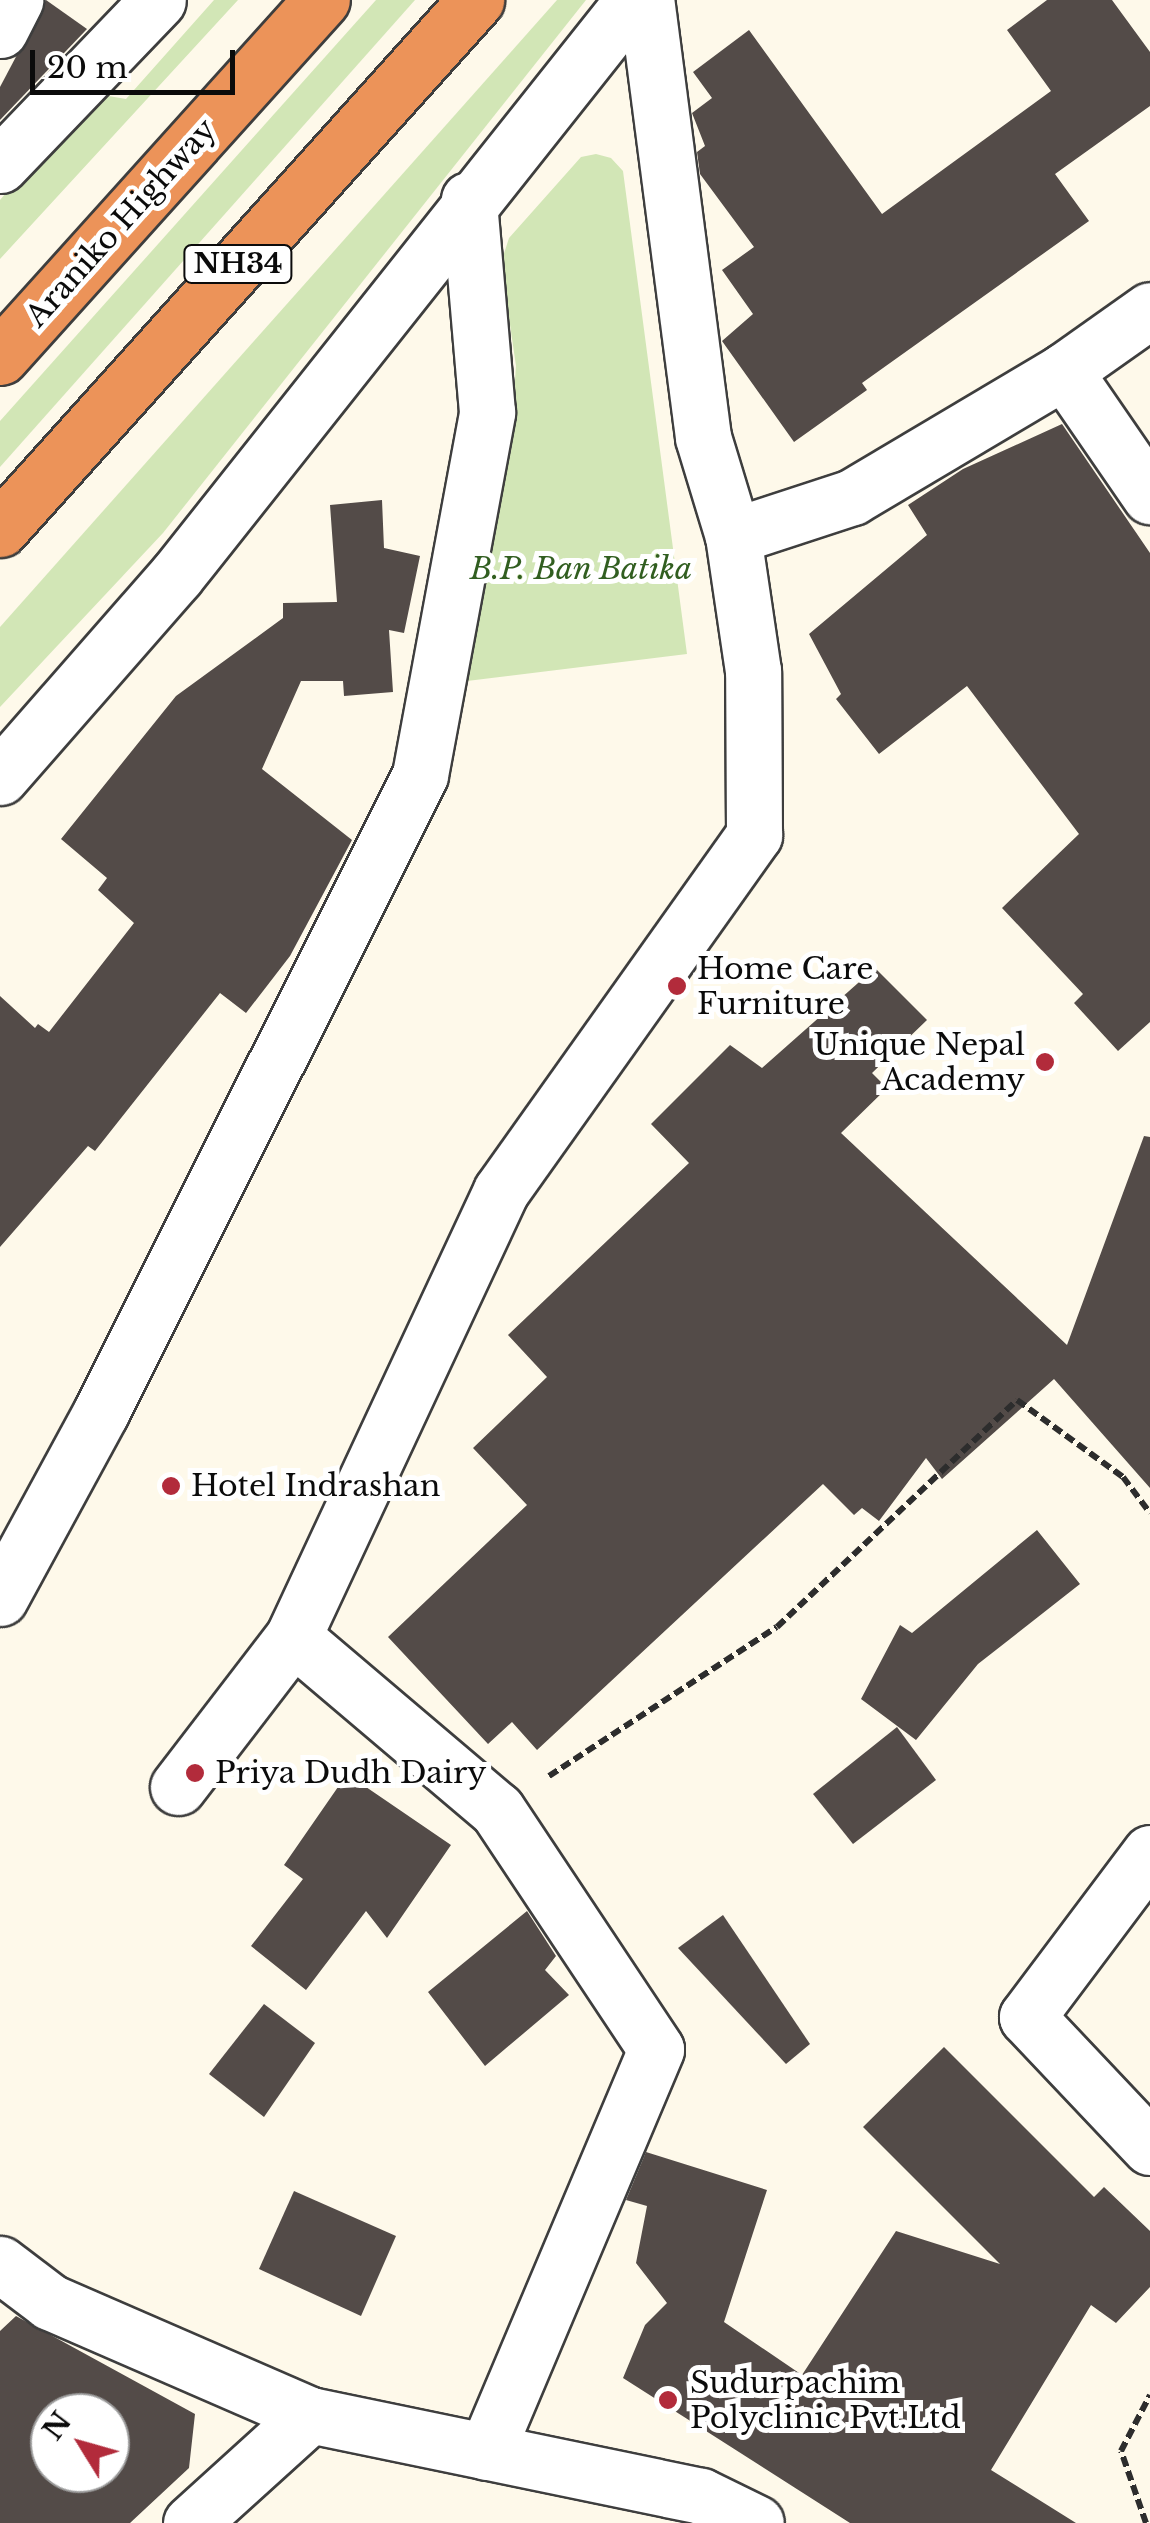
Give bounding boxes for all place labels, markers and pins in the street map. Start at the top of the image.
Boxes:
place label: Home Care Furniture [697,951,873,1022]
marker: Home Care Furniture [666,975,688,997]
place label: Unique Nepal Academy [814,1027,1025,1098]
marker: Unique Nepal Academy [1034,1051,1056,1073]
place label: Hotel Indrashan [191,1468,440,1504]
marker: Hotel Indrashan [160,1475,182,1497]
place label: Priya Dudh Dairy [215,1755,487,1791]
marker: Priya Dudh Dairy [184,1762,206,1784]
place label: Sudurpachim Polyclinic Pvt.Ltd [690,2365,961,2436]
marker: Sudurpachim Polyclinic Pvt.Ltd [655,2387,681,2413]

